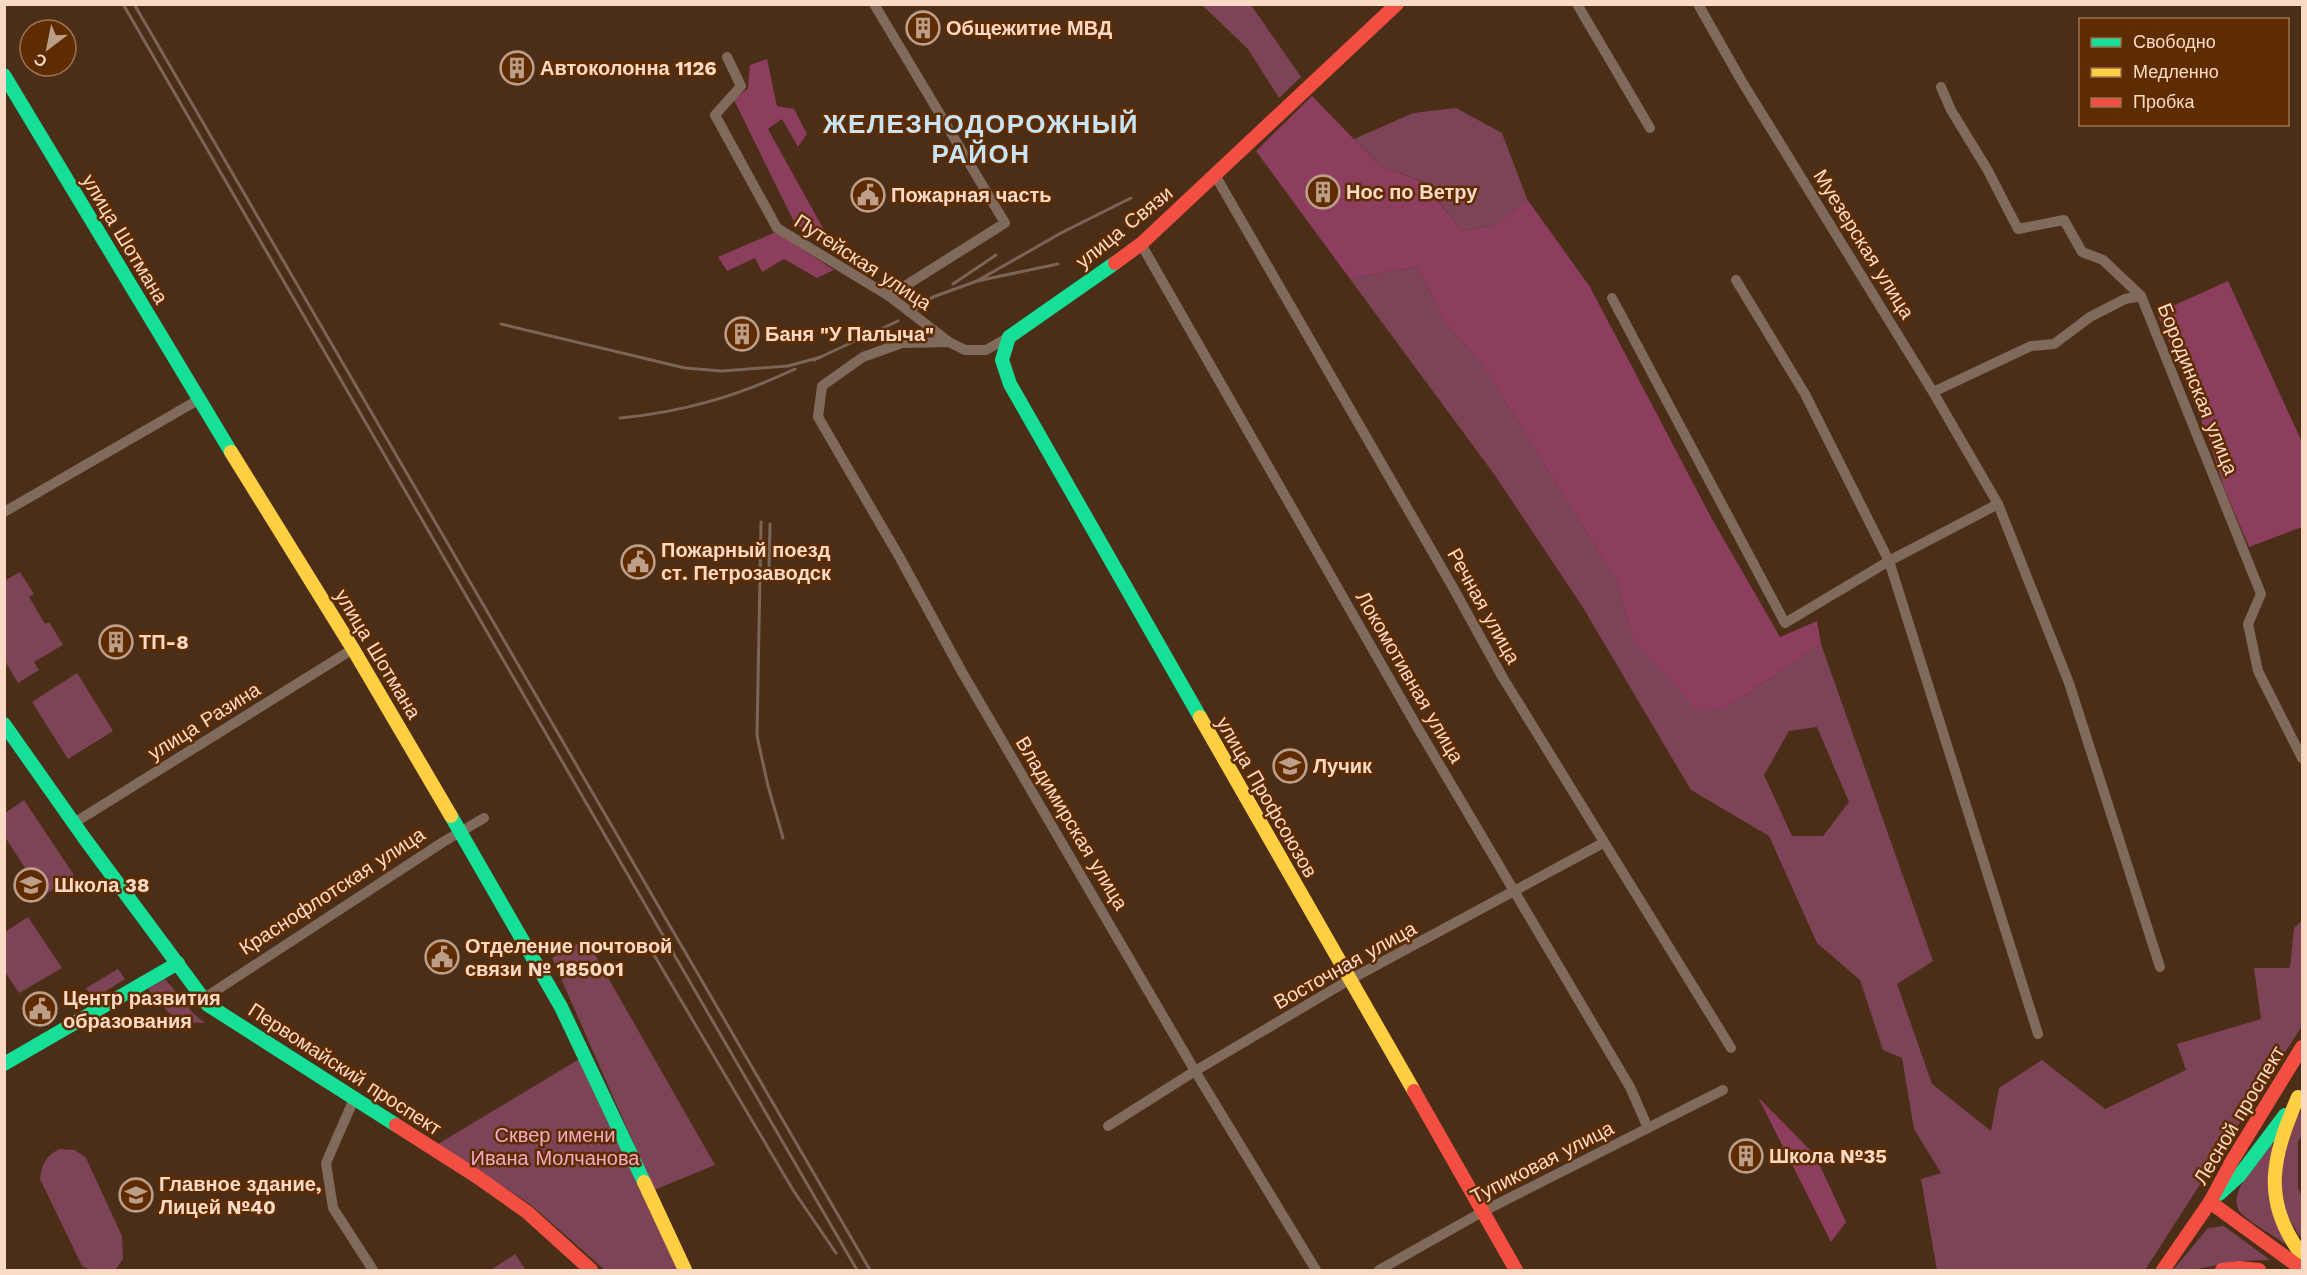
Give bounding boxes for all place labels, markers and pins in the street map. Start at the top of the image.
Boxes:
building icon: Общежитие МВД [905,10,941,46]
place label: Общежитие МВД [946,16,1112,40]
building icon: Автоколонна 1126 [499,50,535,86]
place label: Автоколонна 1126 [540,56,717,80]
building icon: Нос по Ветру [1305,174,1341,210]
public building icon: Пожарная часть [850,177,886,213]
place label: Нос по Ветру [1346,180,1478,204]
place label: Пожарная часть [891,183,1052,207]
building icon: Баня "У Палыча" [724,316,760,352]
place label: Баня "У Палыча" [765,322,934,346]
place label: Пожарный поезд ст. Петрозаводск [661,538,832,585]
public building icon: Пожарный поезд ст. Петрозаводск [620,544,656,580]
building icon: ТП-8 [98,624,134,660]
place label: ТП-8 [139,630,189,654]
school or university icon: Лучик [1272,748,1308,784]
place label: Лучик [1313,754,1373,778]
school or university icon: Школа 38 [13,867,49,903]
place label: Школа 38 [54,873,150,897]
place label: Отделение почтовой связи № 185001 [465,934,672,981]
public building icon: Отделение почтовой связи № 185001 [424,939,460,975]
place label: Центр развития образования [63,986,221,1033]
public building icon: Центр развития образования [22,991,58,1027]
building icon: Школа №35 [1728,1138,1764,1174]
place label: Школа №35 [1769,1144,1887,1168]
place label: Главное здание, Лицей №40 [159,1172,322,1219]
school or university icon: Главное здание, Лицей №40 [118,1177,154,1213]

